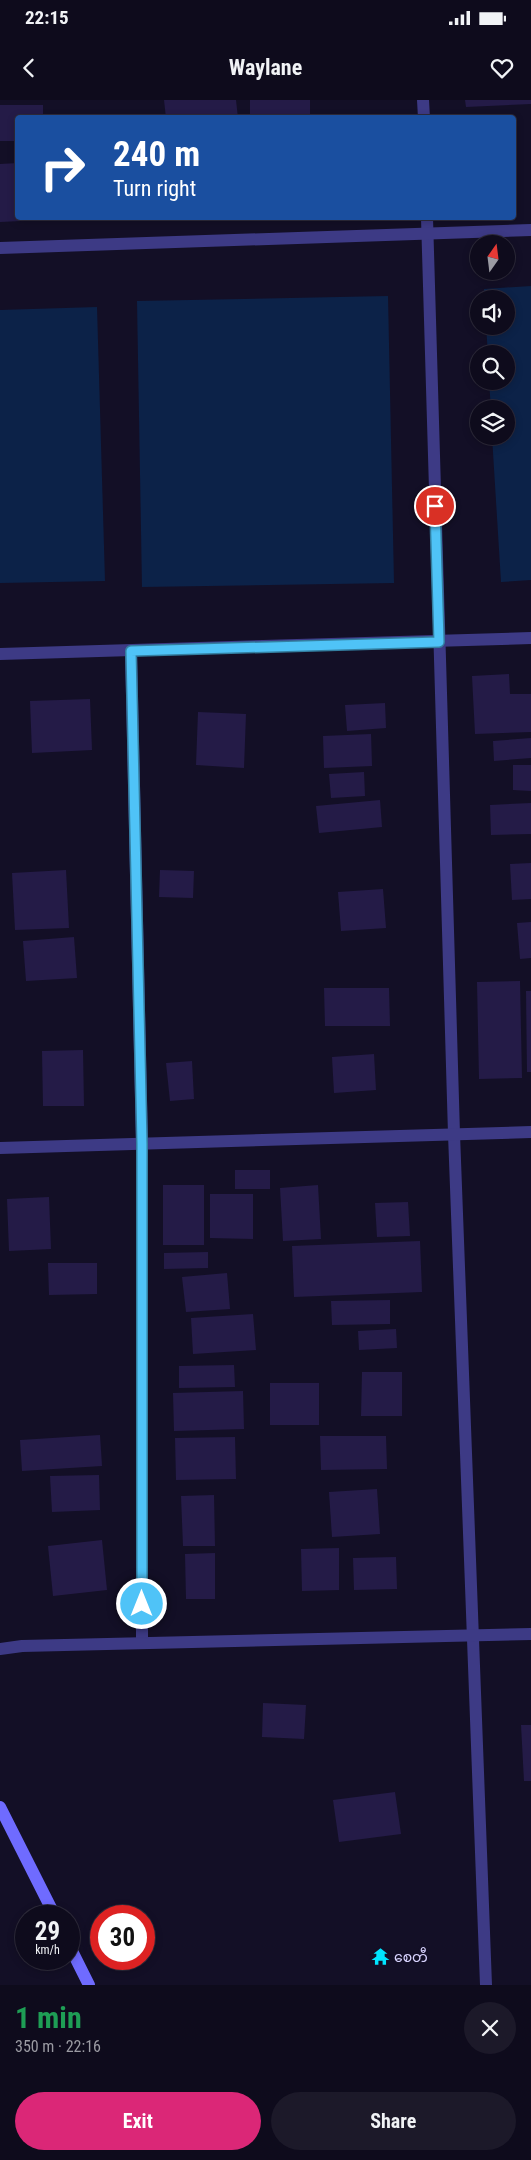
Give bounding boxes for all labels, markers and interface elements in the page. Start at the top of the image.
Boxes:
text: 22:15 [25,6,69,29]
icon: back [15,54,43,82]
icon: heart [488,54,516,82]
text: Waylane [229,55,302,80]
text: 240 m [113,134,200,175]
icon: right [30,135,95,200]
text: Turn right [113,176,196,201]
north arrow [470,235,515,280]
map controls [470,235,515,445]
button: sound [470,290,515,335]
button: search [470,345,515,390]
button: layers [470,400,515,445]
pin [414,485,456,527]
icon: arrive [421,492,449,520]
position arrow [115,1577,167,1629]
speed limit sign: 30 [90,1905,155,1970]
text: 29 [35,1917,60,1946]
text: km/h [35,1943,60,1957]
temple icon: စေတီ [370,1947,390,1967]
place label: စေတီ [394,1947,428,1965]
text: 1 min [15,2000,82,2035]
button: close [464,2002,516,2054]
text: 350 m · 22:16 [15,2037,101,2056]
button: Exit [15,2092,261,2150]
button: Share [271,2092,516,2150]

